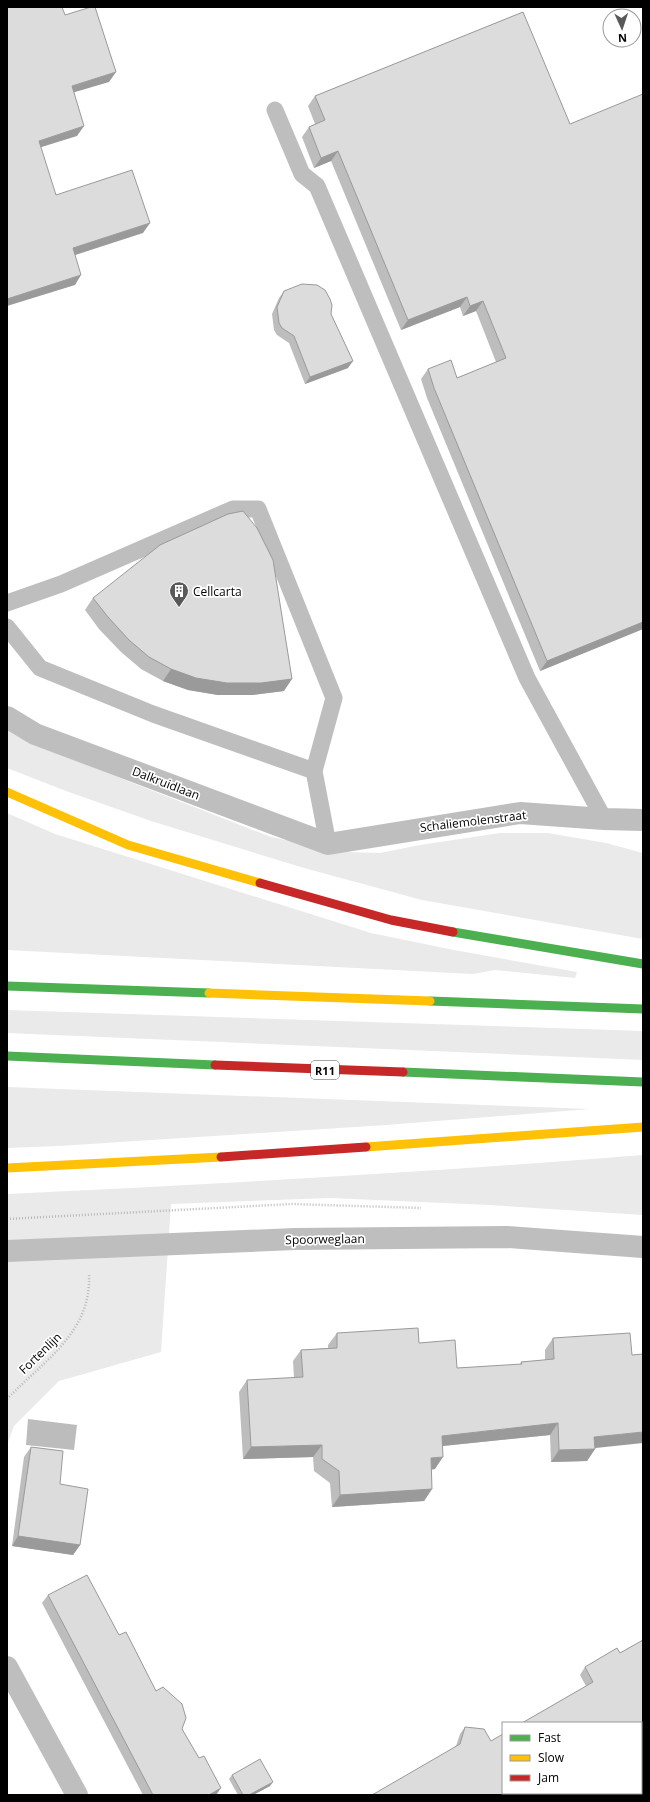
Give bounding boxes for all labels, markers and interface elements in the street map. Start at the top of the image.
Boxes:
north arrow [602,8,642,48]
text: N [618,31,627,46]
building icon: Cellcarta [168,580,190,608]
place label: Cellcarta [193,583,242,600]
street label: Dalkruidlaan [130,762,202,804]
street label: Schaliemolenstraat [419,806,527,836]
road number: R11 [311,1061,339,1079]
street label: Spoorweglaan [285,1230,365,1248]
street label: Fortenlijn [15,1328,65,1378]
legend [502,1722,642,1794]
text: Fast [538,1729,561,1746]
text: Slow [538,1749,565,1766]
text: Jam [537,1769,559,1786]

